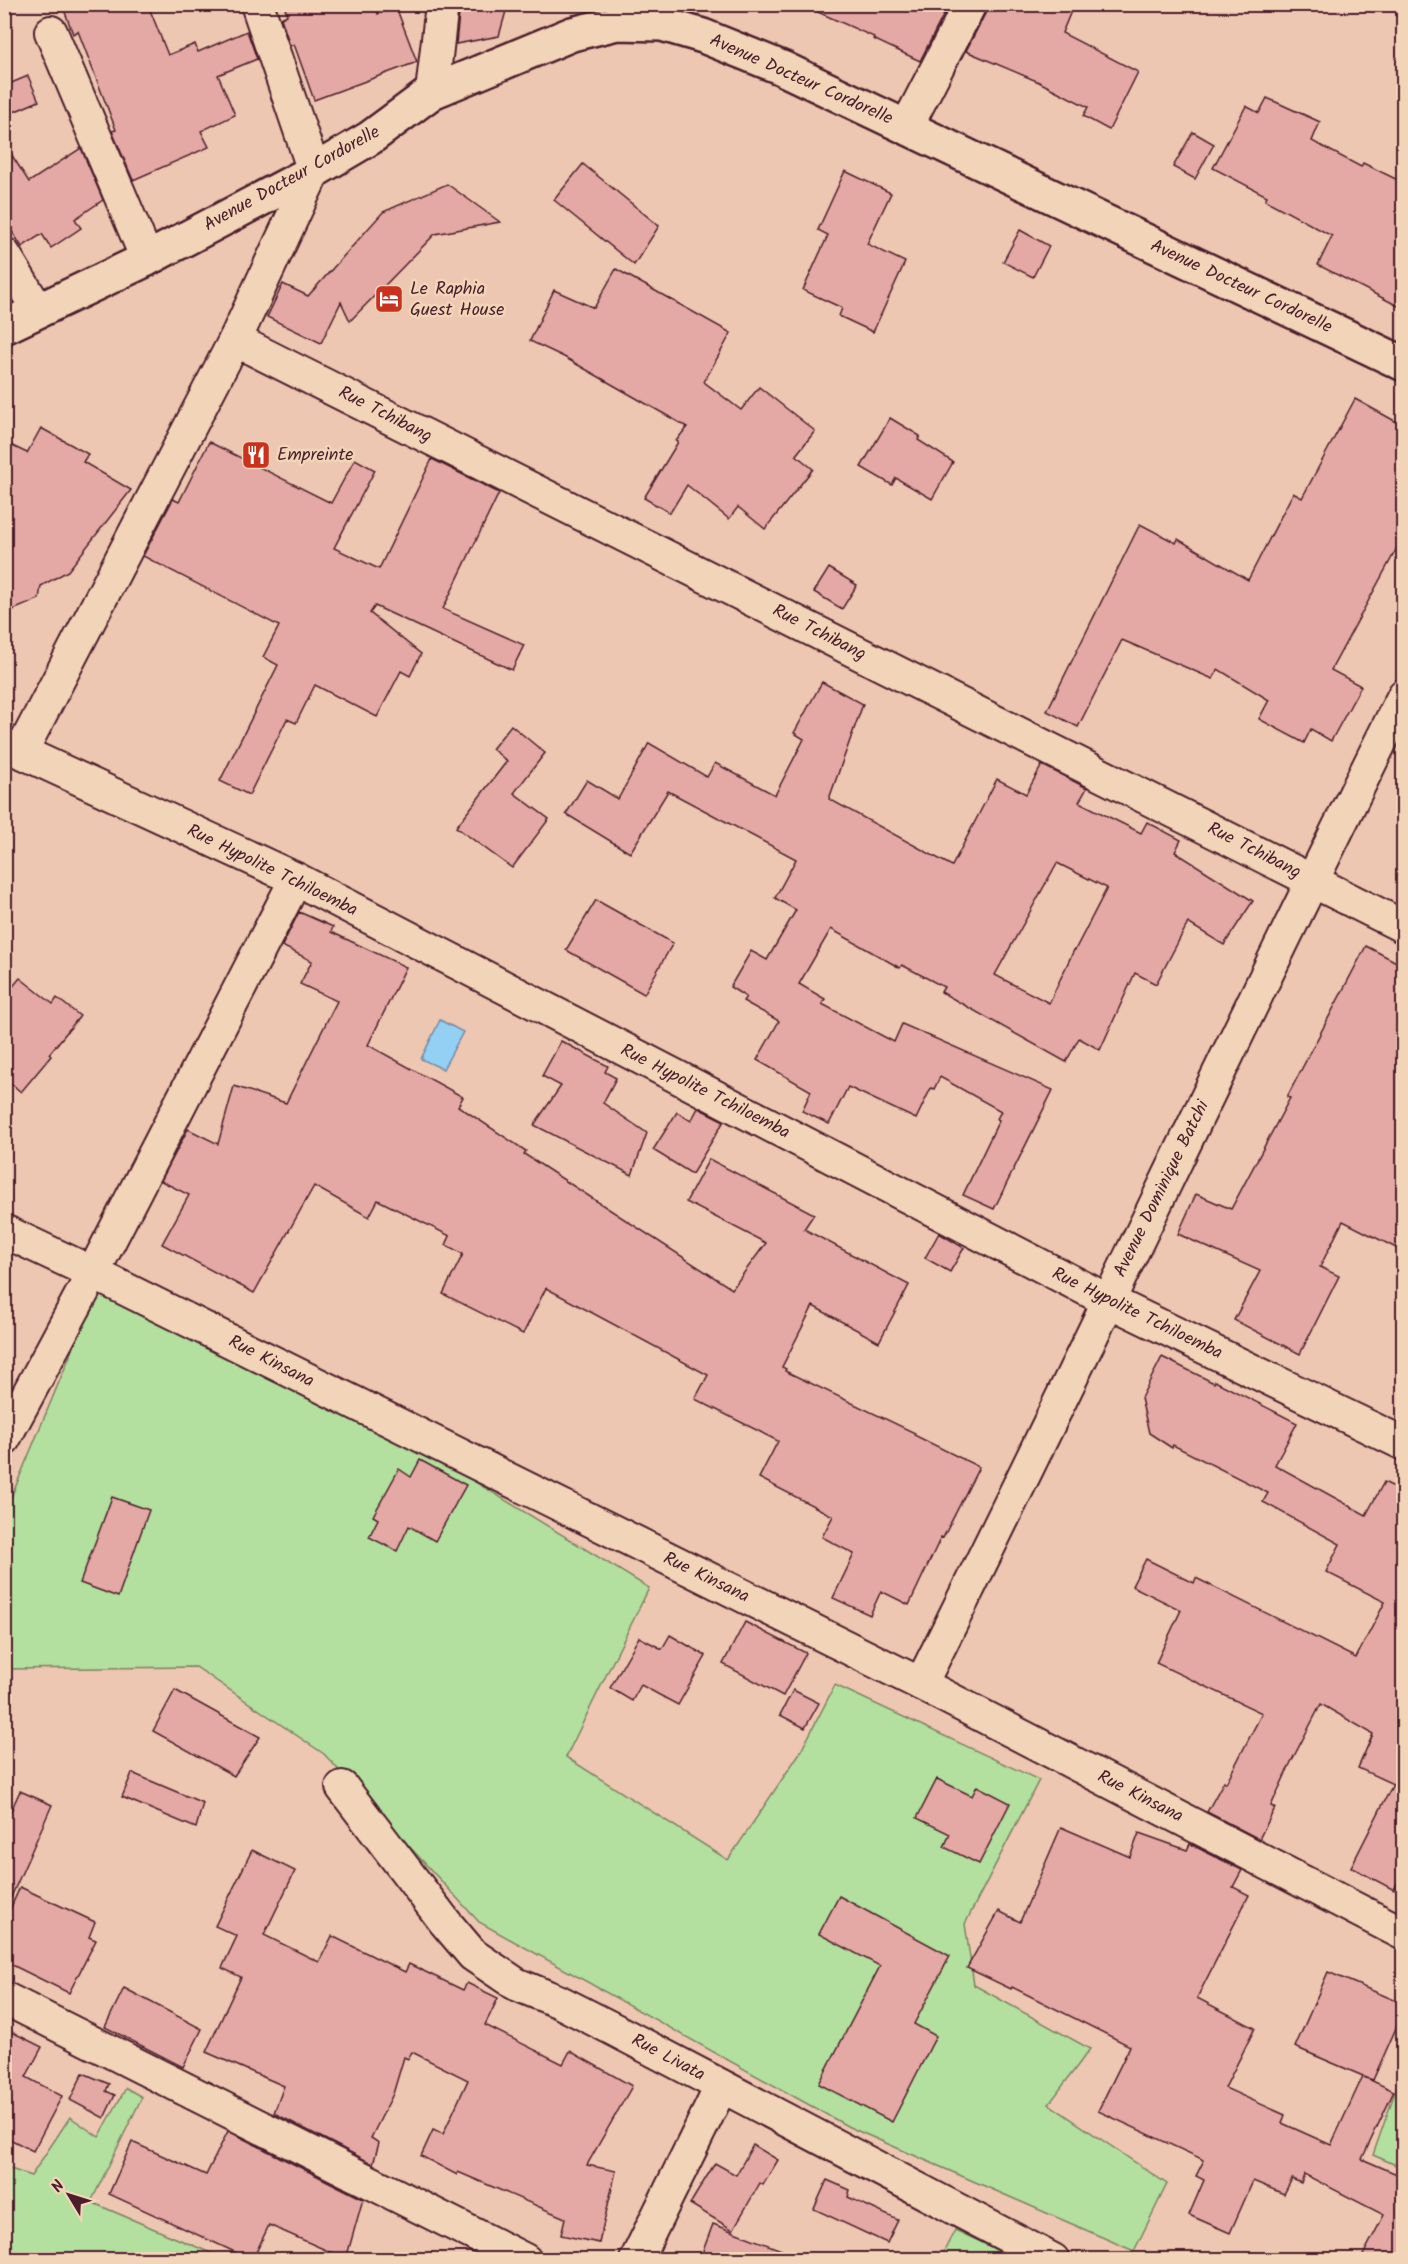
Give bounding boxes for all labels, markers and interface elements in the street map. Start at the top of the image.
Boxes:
street label: Avenue Docteur Cordorelle [705,27,897,133]
street label: Avenue Docteur Cordorelle [198,118,386,240]
street label: Avenue Docteur Cordorelle [1145,232,1337,342]
place label: Le Raphia Guest House [410,275,504,325]
hotel icon: Le Raphia Guest House [373,283,405,315]
street label: Rue Tchibang [333,379,437,451]
restaurant icon: Empreinte [240,439,272,471]
place label: Empreinte [277,441,353,470]
street label: Rue Tchibang [767,597,871,669]
street label: Rue Tchibang [1202,815,1306,887]
street label: Rue Hypolite Tchiloemba [182,817,362,925]
street label: Rue Hypolite Tchiloemba [615,1037,795,1147]
street label: Avenue Dominique Batchi [1106,1095,1218,1282]
street label: Rue Hypolite Tchiloemba [1047,1260,1227,1368]
street label: Rue Kinsana [223,1328,319,1396]
street label: Rue Kinsana [658,1545,754,1611]
street label: Rue Kinsana [1092,1763,1188,1831]
street label: Rue Livata [626,2026,710,2090]
north arrow [39,2165,99,2225]
text: N [45,2175,71,2198]

